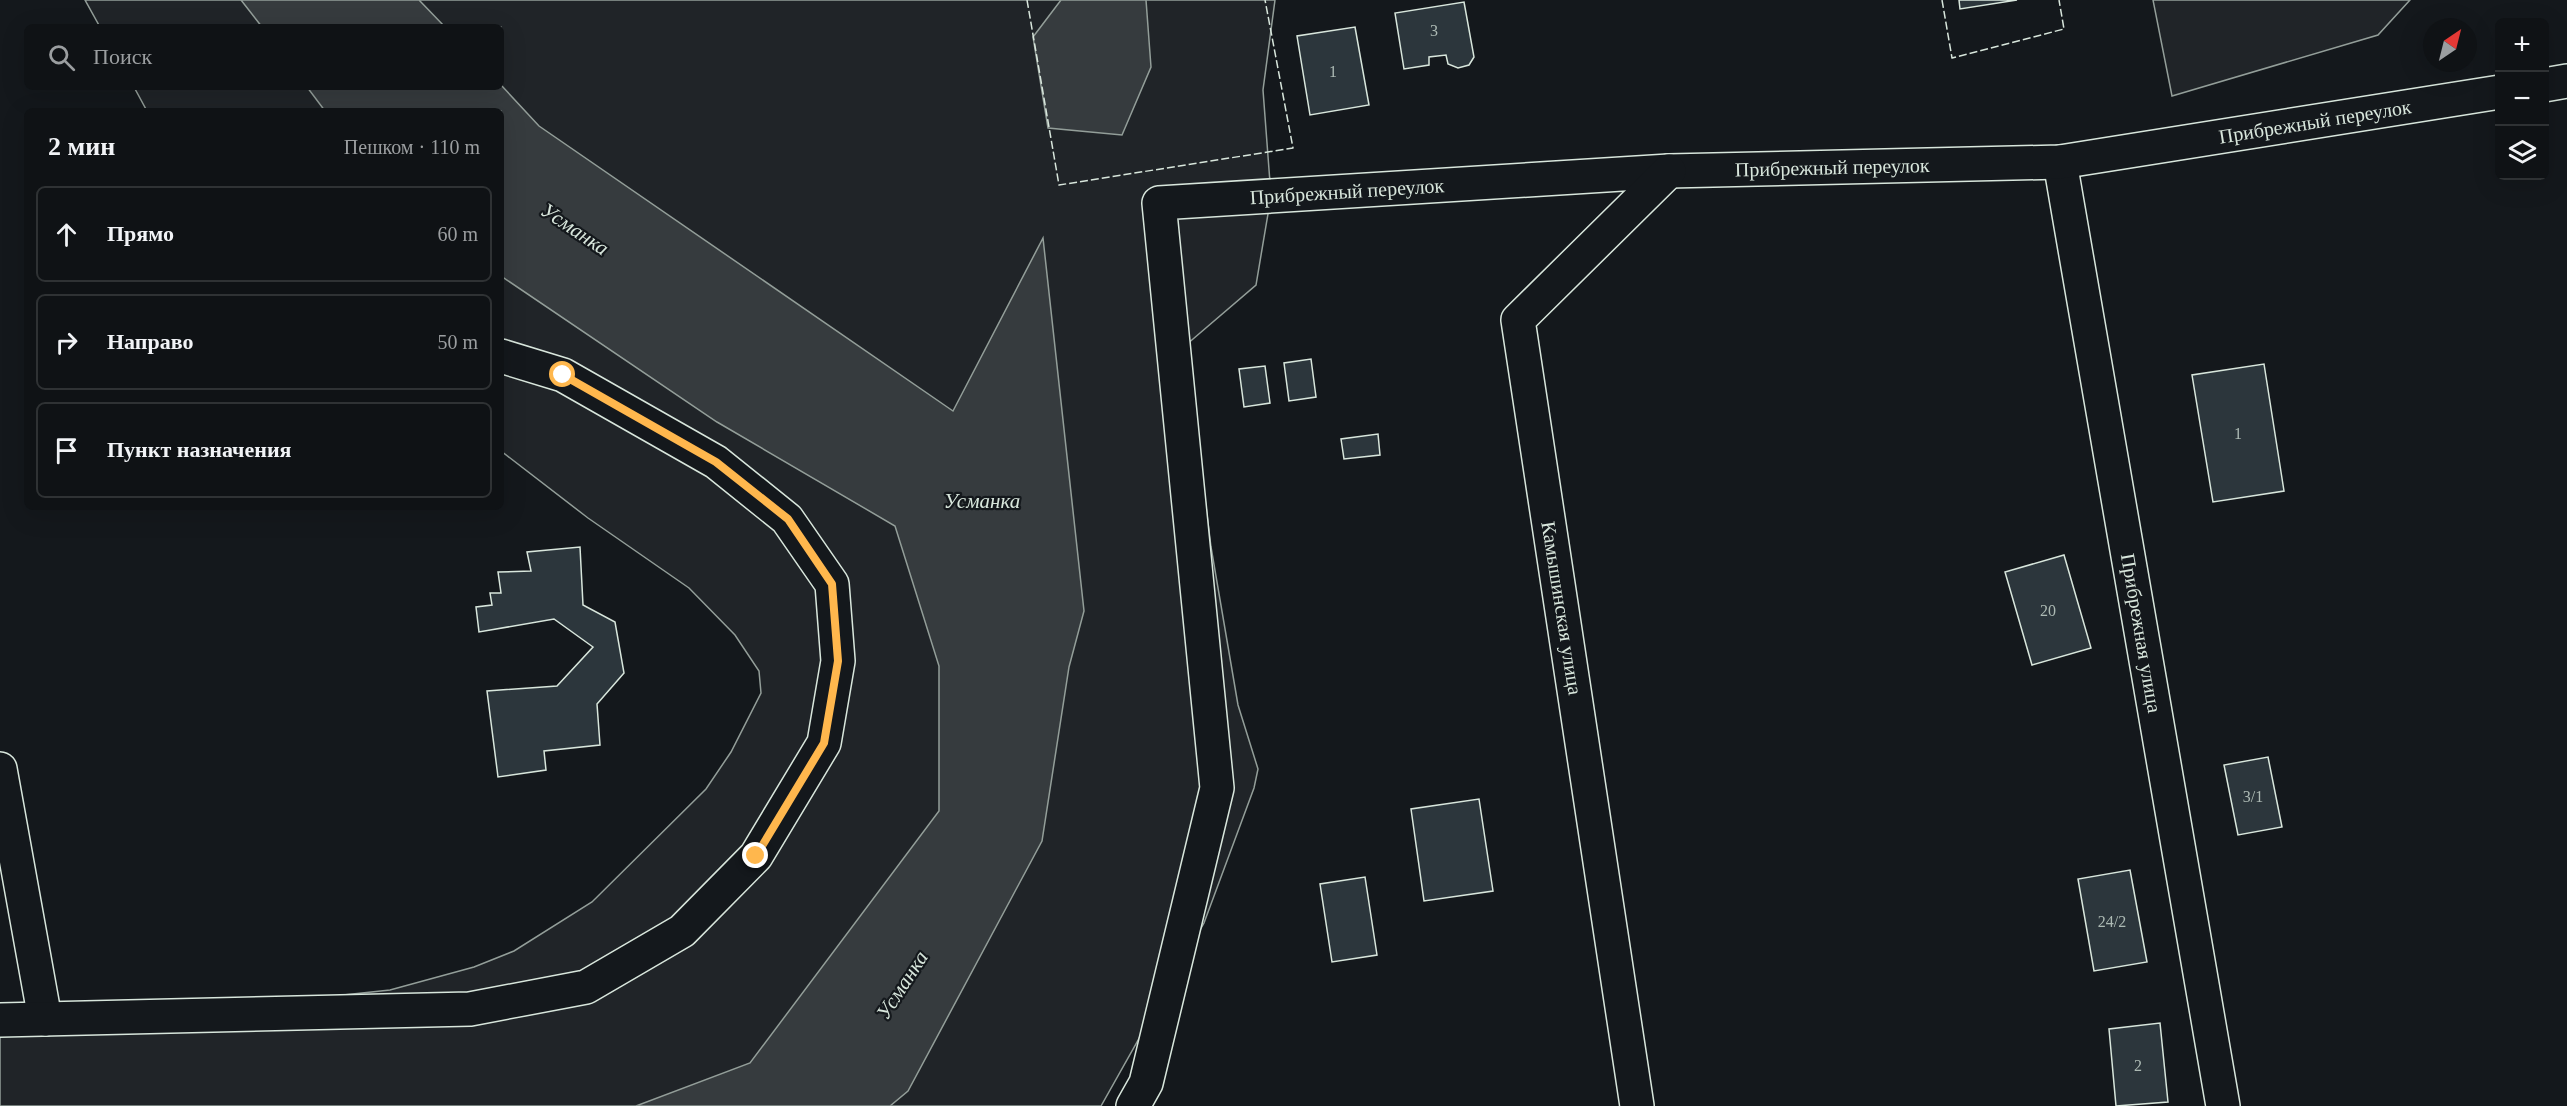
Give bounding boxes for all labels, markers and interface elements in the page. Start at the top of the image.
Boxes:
north arrow [2423,18,2477,72]
map controls [2495,18,2549,180]
button: + [2495,18,2549,72]
house number: 3 [1430,22,1438,39]
search box [24,24,504,90]
icon: search [45,41,78,74]
text: Поиск [93,44,152,69]
house number: 1 [1329,63,1337,80]
button: − [2495,72,2549,126]
street label: Прибрежный переулок [2217,95,2413,148]
button: layers [2495,126,2549,180]
text: 2 мин [48,132,115,161]
text: Пешком · 110 m [344,136,480,158]
street label: Прибрежный переулок [1735,154,1930,181]
street label: Прибрежный переулок [1249,174,1445,208]
water label: Усманка [537,198,613,260]
icon: ahead [50,218,83,251]
text: Прямо [107,221,174,246]
text: 60 m [437,223,478,245]
icon: right [50,326,83,359]
text: Направо [107,329,193,354]
text: 50 m [437,331,478,353]
route start [549,361,575,387]
house number: 1 [2234,425,2242,442]
icon: arrive [50,434,83,467]
text: Пункт назначения [107,437,292,462]
water label: Усманка [944,489,1020,513]
street label: Камышинская улица [1536,520,1587,697]
street label: Прибрежная улица [2117,552,2166,714]
house number: 20 [2040,602,2056,619]
house number: 3/1 [2243,788,2263,805]
route end [742,842,768,868]
house number: 24/2 [2098,913,2126,930]
water label: Усманка [871,946,933,1024]
house number: 2 [2134,1057,2142,1074]

